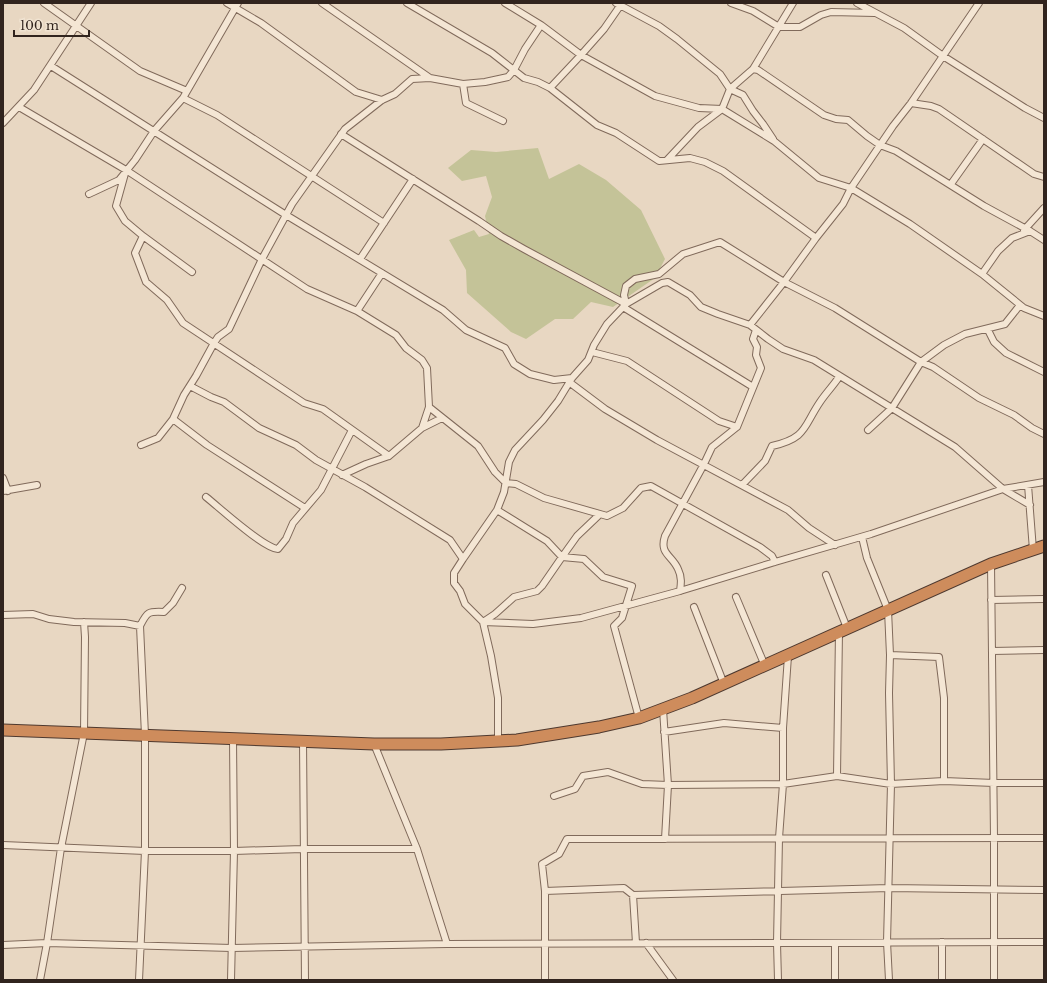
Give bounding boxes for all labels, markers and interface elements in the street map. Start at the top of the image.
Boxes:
scale bar [14,12,89,38]
text: 100 m [20,18,59,33]

